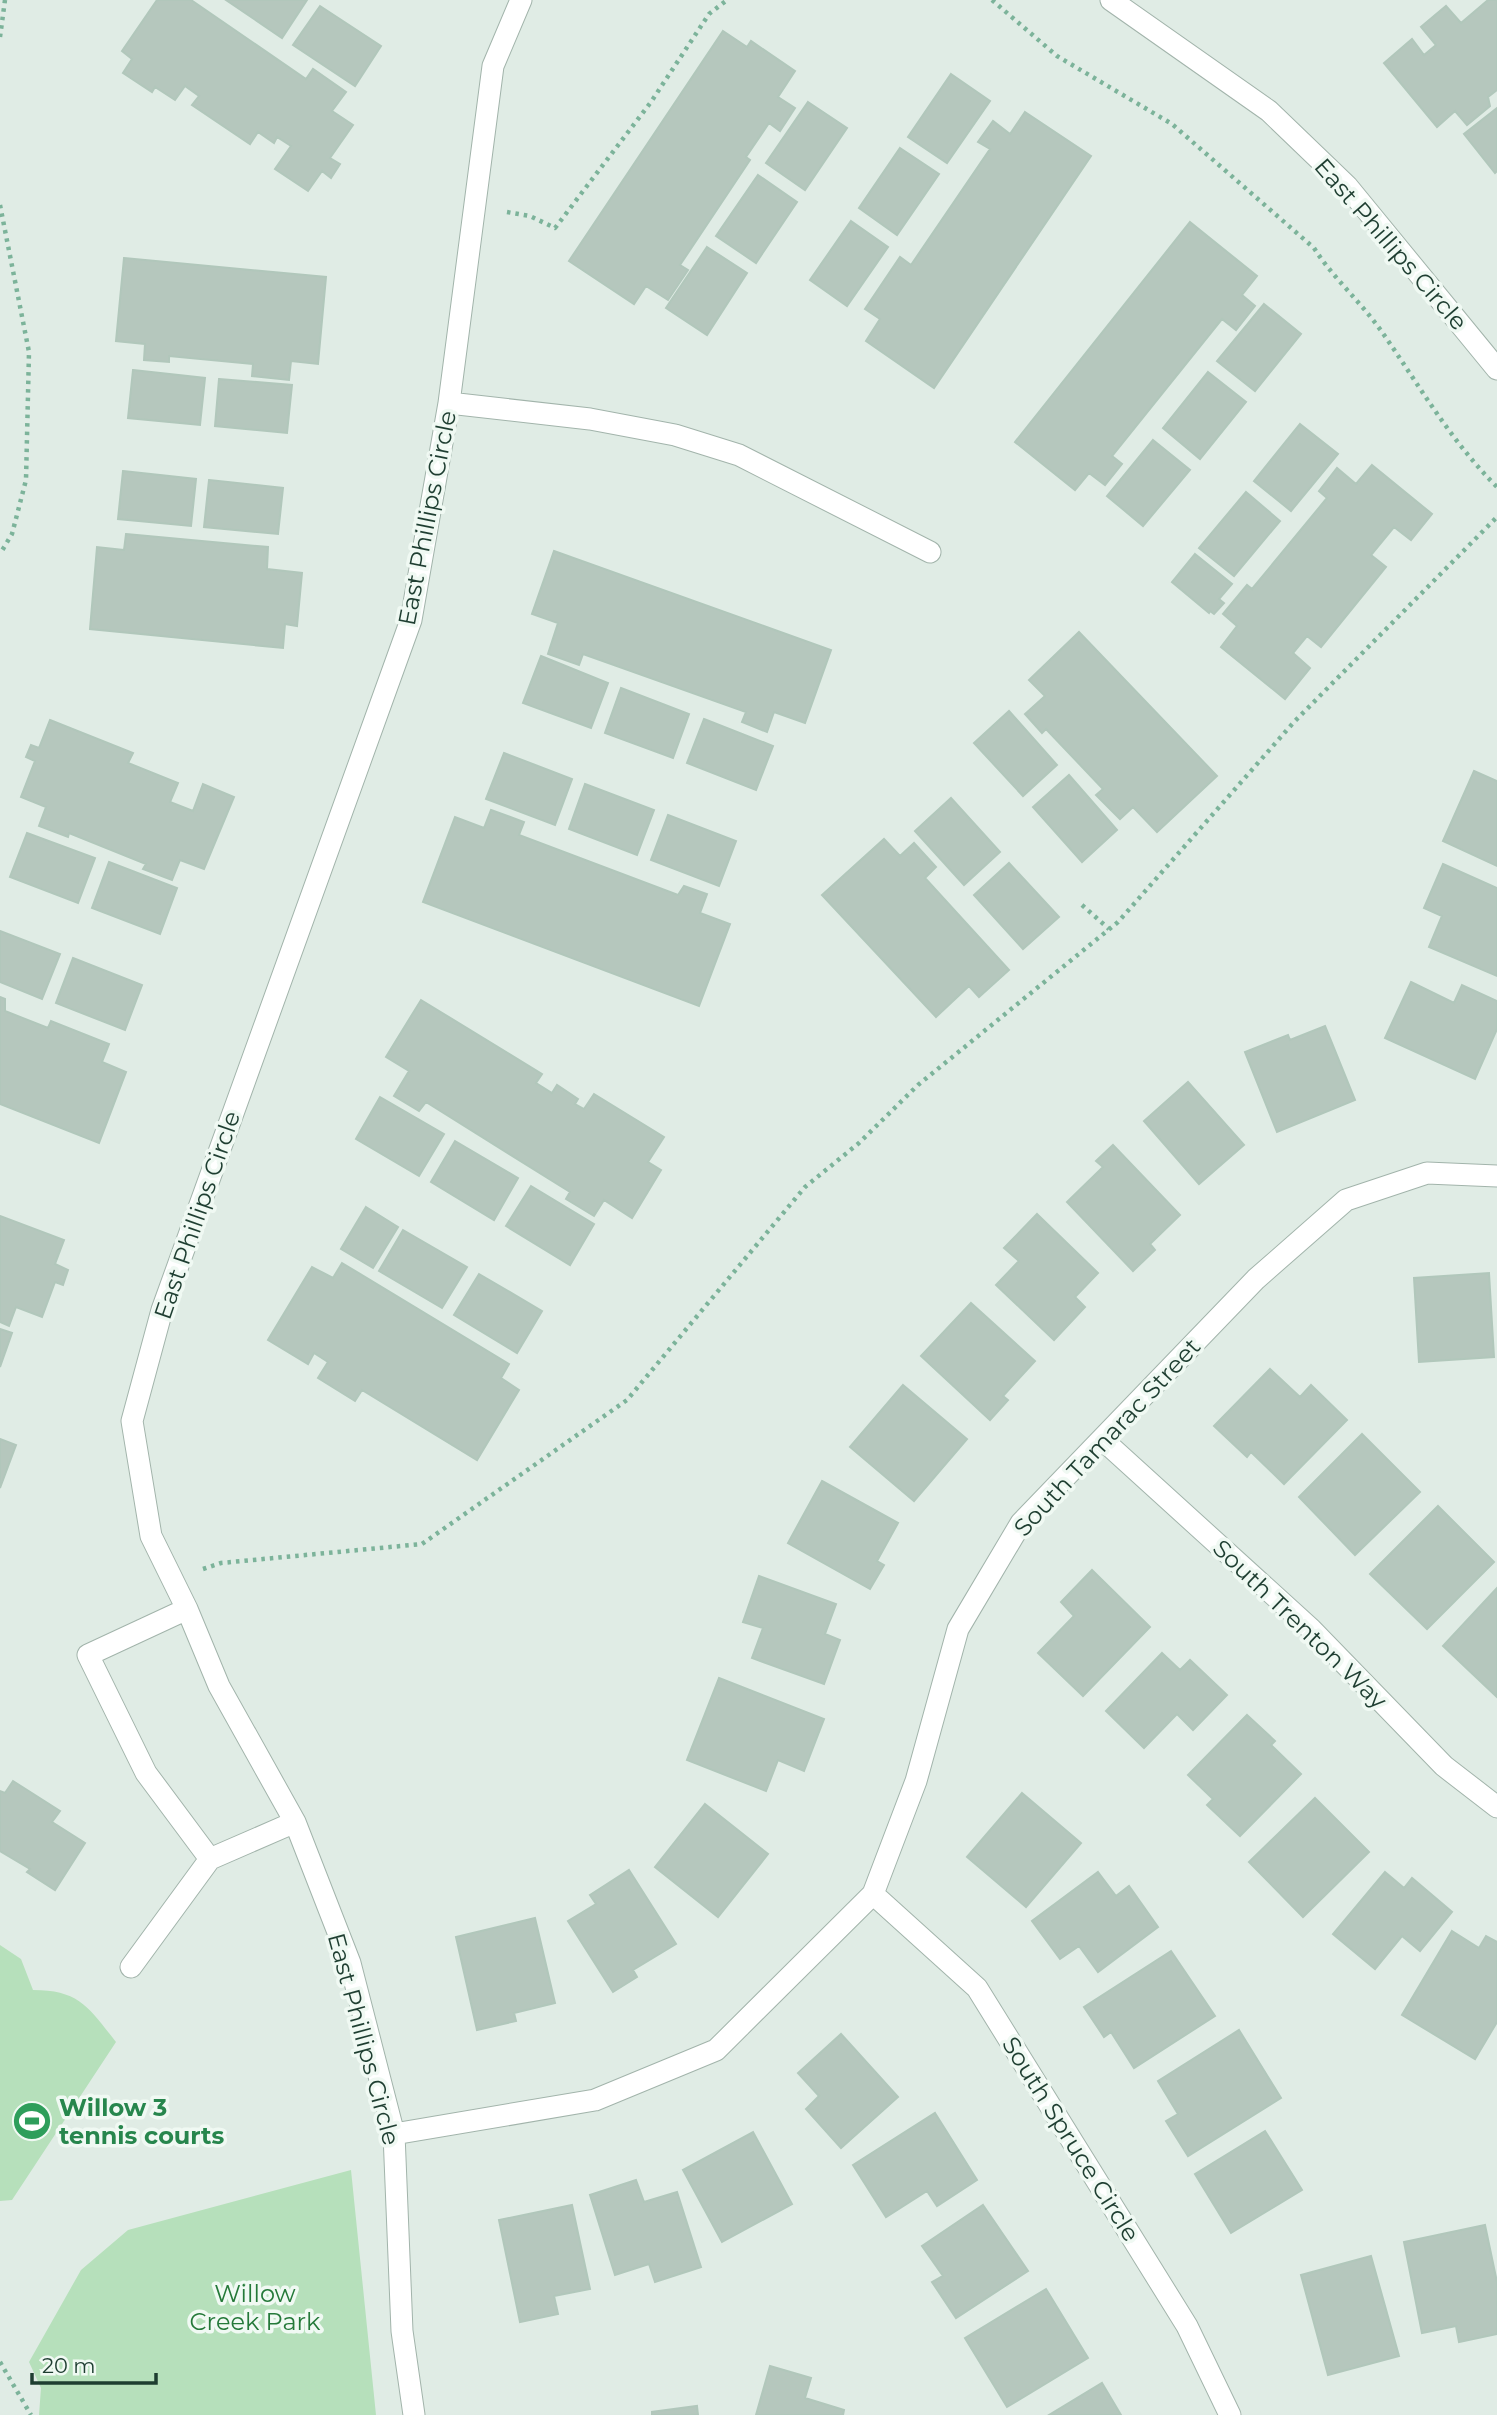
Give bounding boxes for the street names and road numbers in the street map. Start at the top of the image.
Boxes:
street label: East Phillips Circle [1308,152,1474,336]
street label: East Phillips Circle [392,408,462,628]
street label: East Phillips Circle [148,1107,246,1323]
street label: South Tamarac Street [1008,1332,1207,1542]
street label: South Trenton Way [1207,1533,1393,1715]
street label: East Phillips Circle [322,1930,406,2148]
street label: South Spruce Circle [996,2031,1146,2247]

